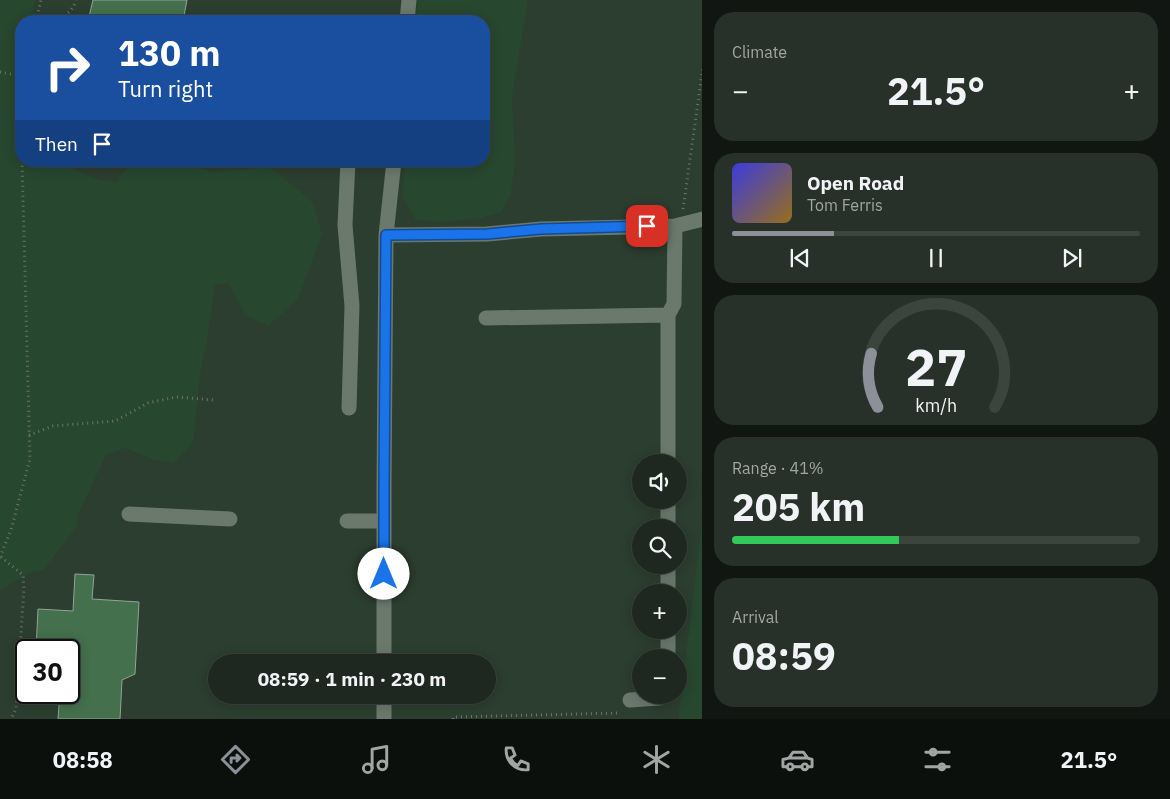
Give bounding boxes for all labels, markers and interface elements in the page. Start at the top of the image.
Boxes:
text: 130 m [118,30,221,76]
icon: right [35,35,100,100]
text: Climate [732,42,787,62]
text: 21.5° [887,66,985,115]
text: − [732,72,749,109]
text: + [1123,72,1140,109]
text: Turn right [118,74,213,103]
icon: arrive [88,130,116,158]
text: Then [35,132,78,156]
text: Open Road [807,171,904,195]
text: Tom Ferris [807,195,883,215]
pin [626,205,668,247]
icon: arrive [633,212,661,240]
icon: previous [786,244,814,272]
icon: pause [922,244,950,272]
icon: next [1058,244,1086,272]
text: 27 [905,333,967,400]
text: km/h [915,394,957,417]
map controls [632,454,687,704]
button: sound [632,454,687,509]
text: Range · 41% [732,458,824,478]
text: 205 km [732,482,865,531]
button: search [632,519,687,574]
position arrow [357,547,409,599]
button: + [632,584,687,639]
text: Arrival [732,607,779,627]
text: 08:59 [732,631,836,680]
speed limit sign: 30 [15,639,80,704]
button: − [632,649,687,704]
text: 08:59 · 1 min · 230 m [258,667,446,691]
icon: directions [218,742,253,777]
icon: music [359,742,394,777]
icon: phone [499,742,534,777]
icon: climate [639,742,674,777]
icon: car [780,742,815,777]
icon: filters [920,742,955,777]
text: 08:58 [53,745,113,774]
text: 21.5° [1060,745,1117,774]

